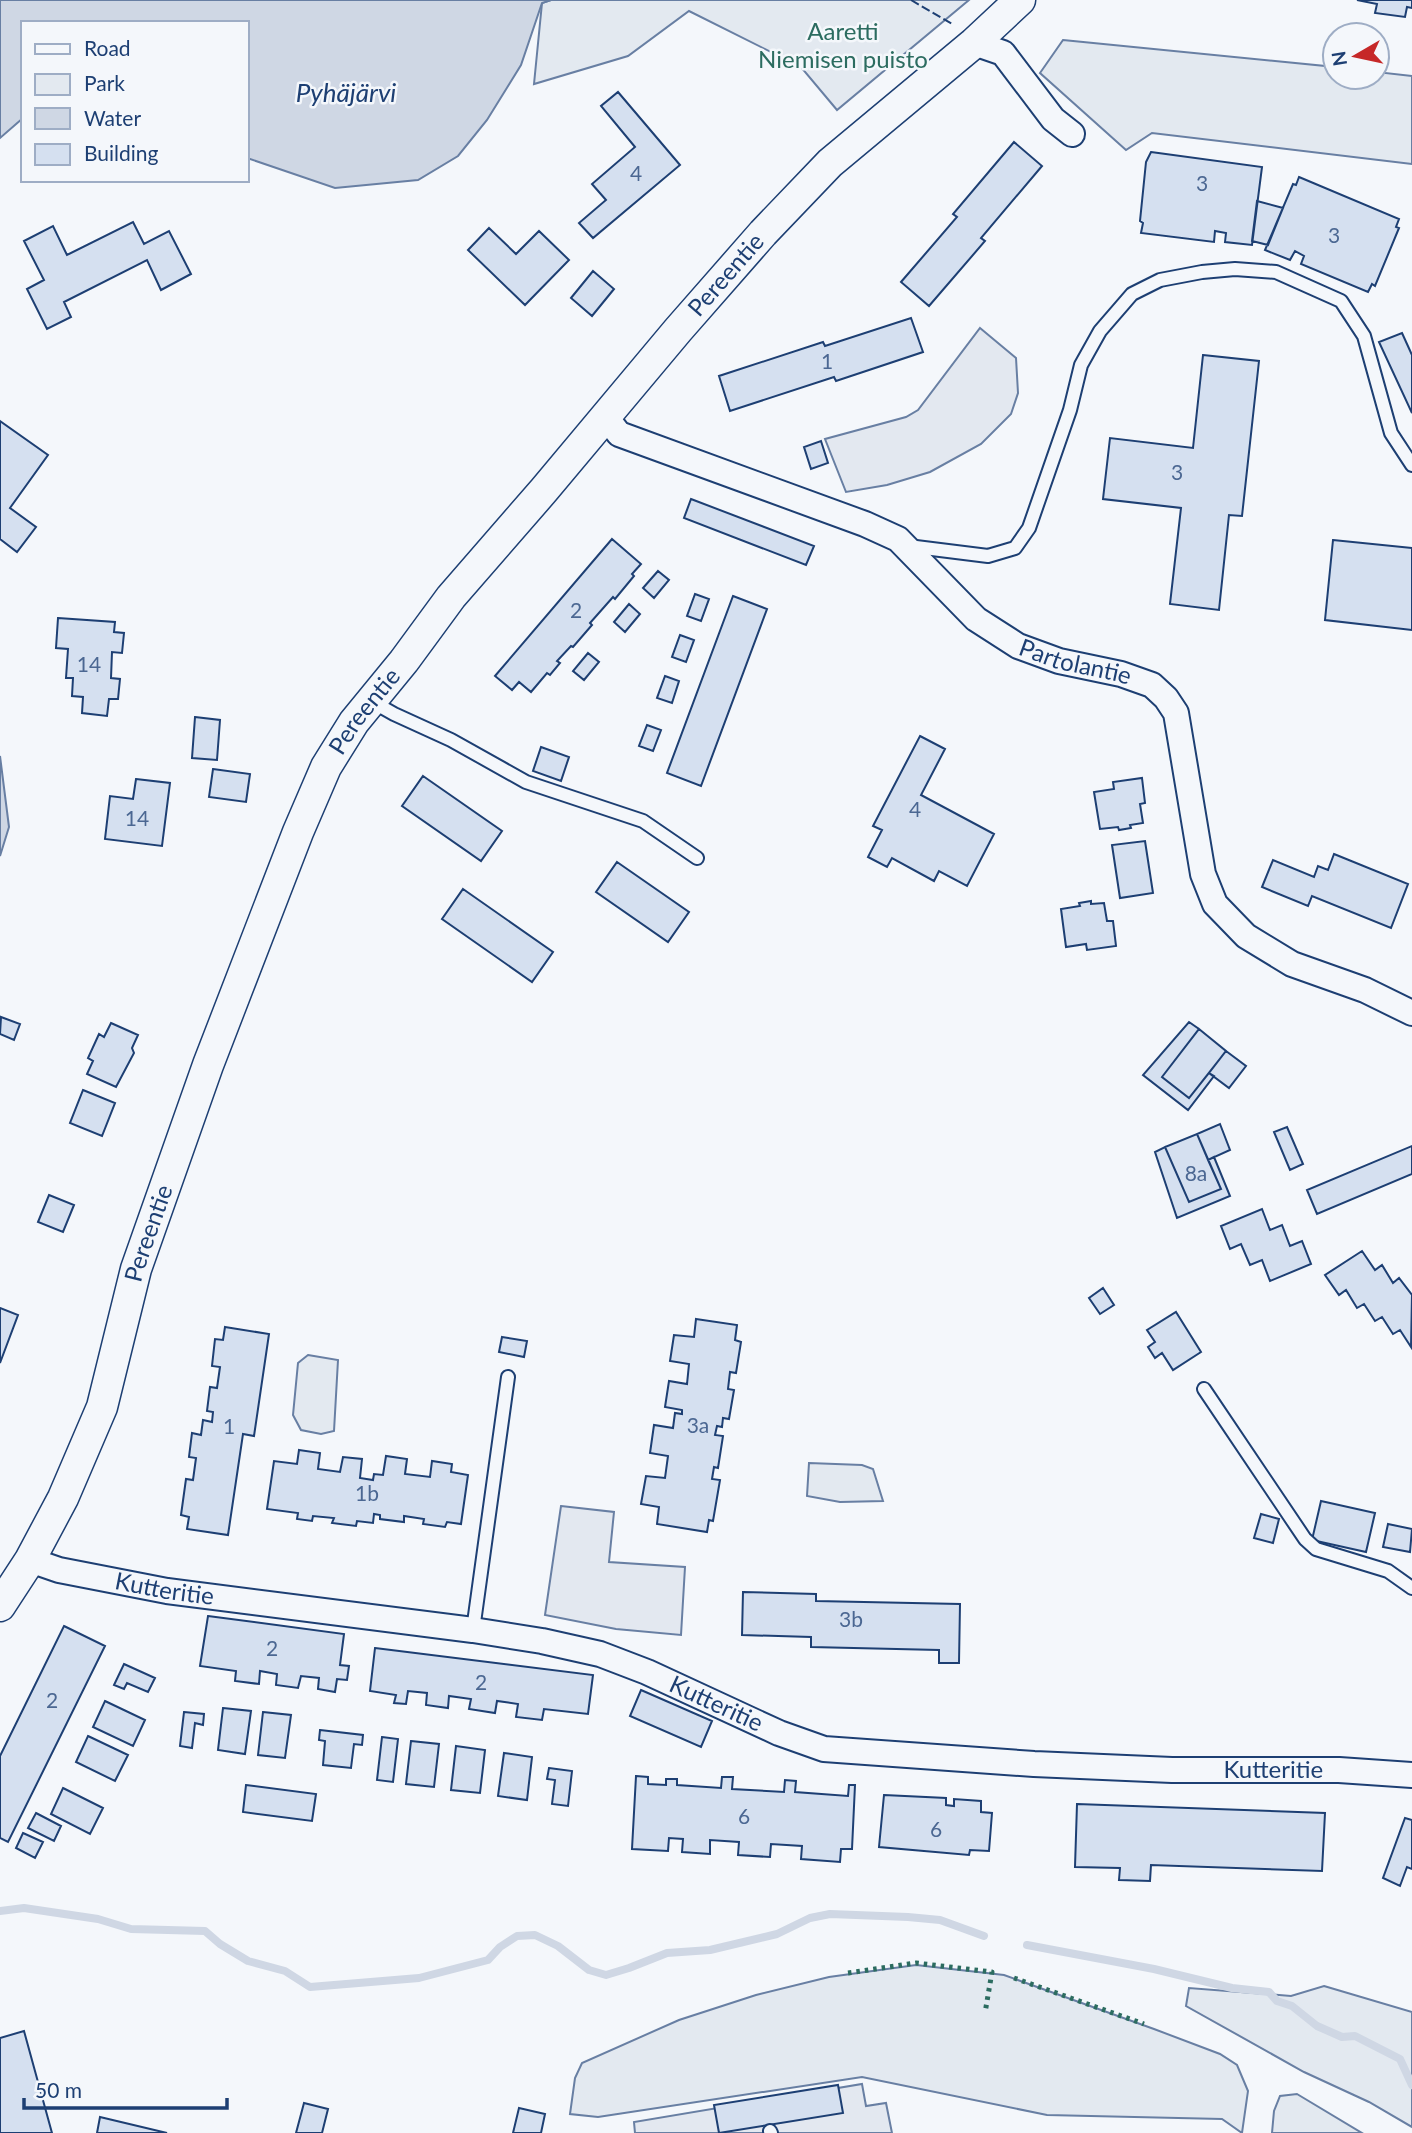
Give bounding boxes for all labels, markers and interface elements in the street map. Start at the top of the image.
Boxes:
park label: Aaretti Niemisen puisto [758,16,928,73]
legend [21,21,248,182]
north arrow [1321,21,1391,91]
text: Road [84,35,131,60]
text: N [1326,50,1351,68]
text: Park [84,70,125,95]
water label: Pyhäjärvi [296,76,396,108]
text: Water [84,105,141,130]
text: Building [84,140,159,165]
house number: 4 [630,160,642,185]
house number: 3 [1196,170,1208,195]
house number: 3 [1328,222,1340,247]
street label: Pereentie [681,227,769,322]
house number: 1 [821,348,833,373]
house number: 3 [1171,459,1183,484]
house number: 2 [570,597,582,622]
street label: Partolantie [1016,632,1136,690]
house number: 14 [77,651,101,676]
street label: Pereentie [322,661,405,759]
house number: 4 [909,796,921,821]
house number: 14 [125,805,149,830]
house number: 8a [1185,1160,1207,1185]
street label: Pereentie [117,1181,178,1284]
house number: 3a [687,1412,709,1437]
house number: 1 [223,1413,235,1438]
house number: 1b [355,1480,379,1505]
street label: Kutteritie [113,1565,216,1610]
house number: 3b [839,1606,863,1631]
house number: 2 [266,1635,278,1660]
house number: 2 [475,1669,487,1694]
street label: Kutteritie [665,1669,768,1737]
house number: 2 [46,1687,58,1712]
street label: Kutteritie [1223,1754,1323,1783]
house number: 6 [738,1803,750,1828]
house number: 6 [930,1816,942,1841]
scale bar [24,2066,228,2110]
text: 50 m [35,2077,82,2102]

